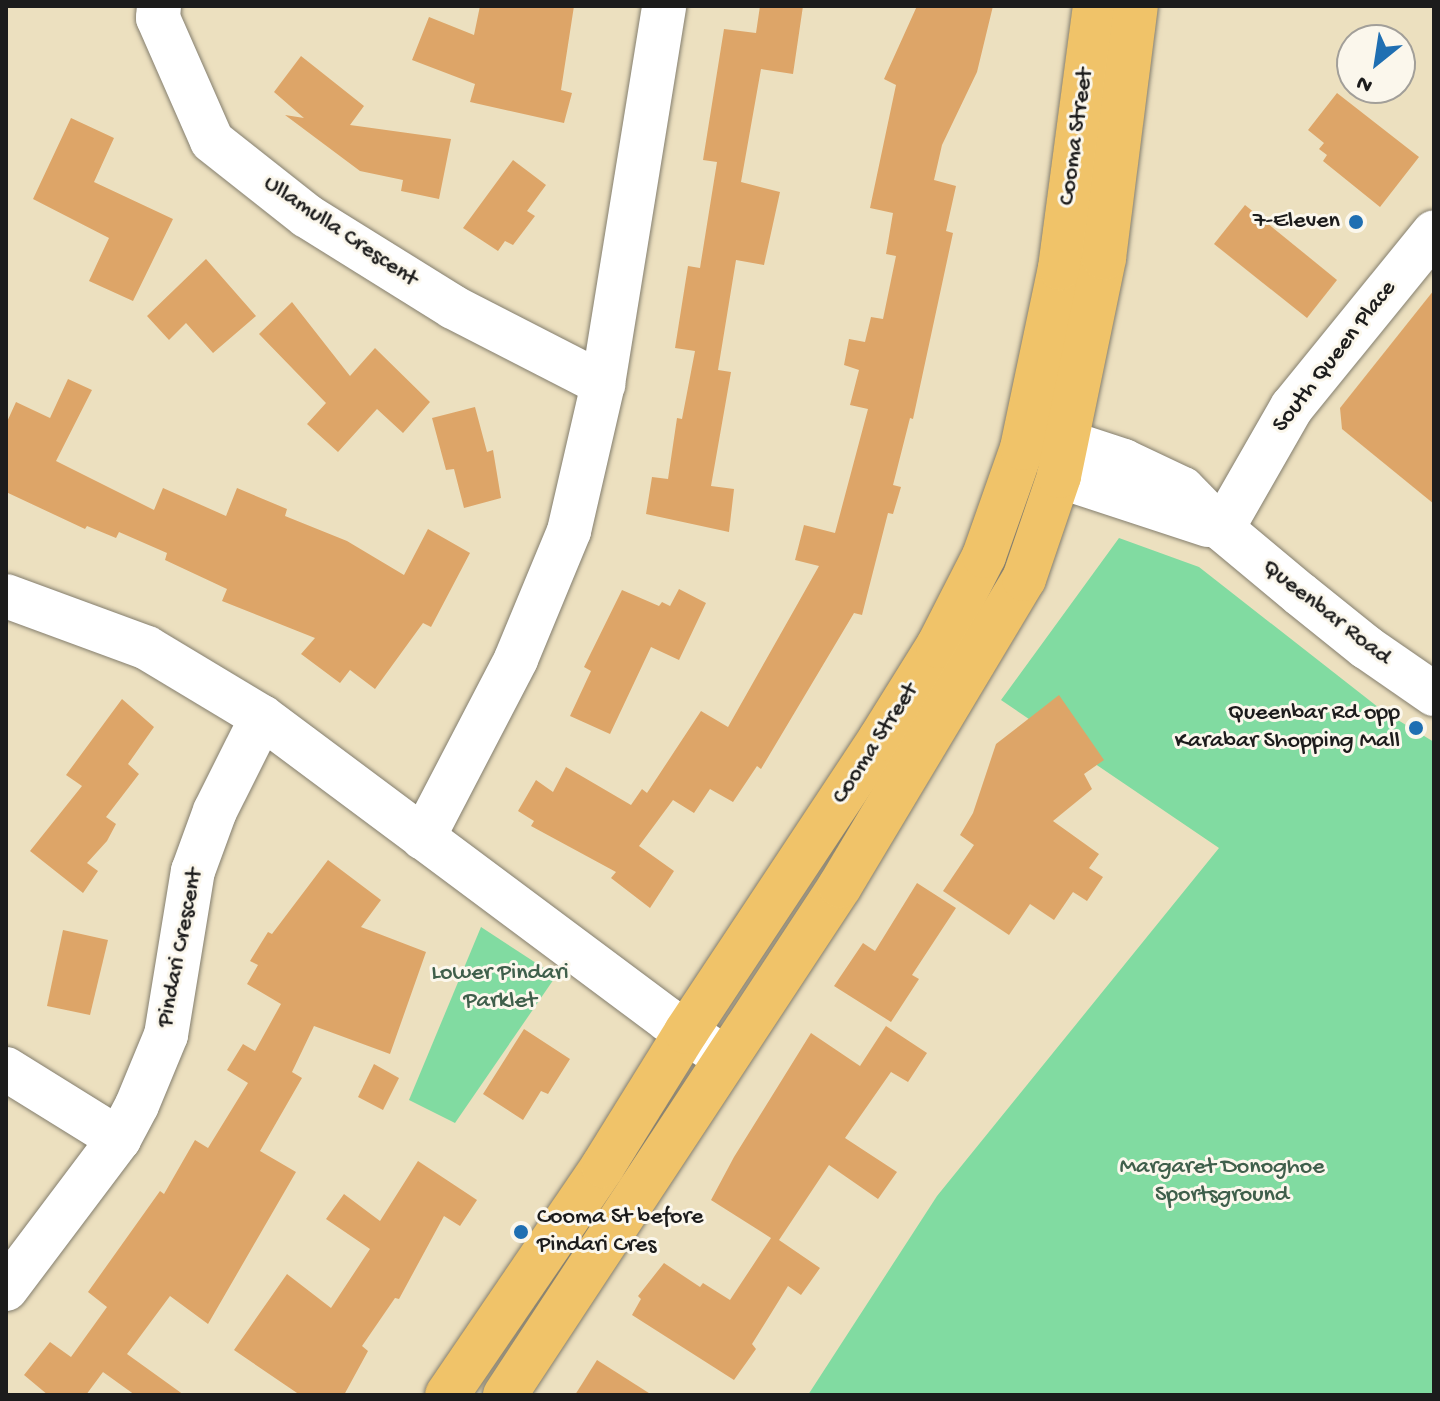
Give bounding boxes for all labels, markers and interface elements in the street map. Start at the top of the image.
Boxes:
north arrow [1336,24,1416,104]
street label: Cooma Street [1053,67,1101,207]
text: N [1352,68,1378,98]
street label: Ullamulla Crescent [257,170,423,294]
place label: 7-Eleven [1253,208,1340,236]
marker: 7-Eleven [1347,213,1365,231]
street label: South Queen Place [1267,275,1403,439]
street label: Queenbar Road [1256,554,1396,672]
street label: Cooma Street [826,678,926,810]
place label: Queenbar Rd opp Karabar Shopping Mall [1175,700,1400,756]
marker: Queenbar Rd opp Karabar Shopping Mall [1407,719,1425,737]
street label: Pindari Crescent [151,866,211,1030]
park label: Lower Pindari Parklet [431,960,569,1016]
park label: Margaret Donoghoe Sportsground [1119,1154,1325,1210]
place label: Cooma St before Pindari Cres [537,1204,703,1260]
marker: Cooma St before Pindari Cres [512,1223,530,1241]

